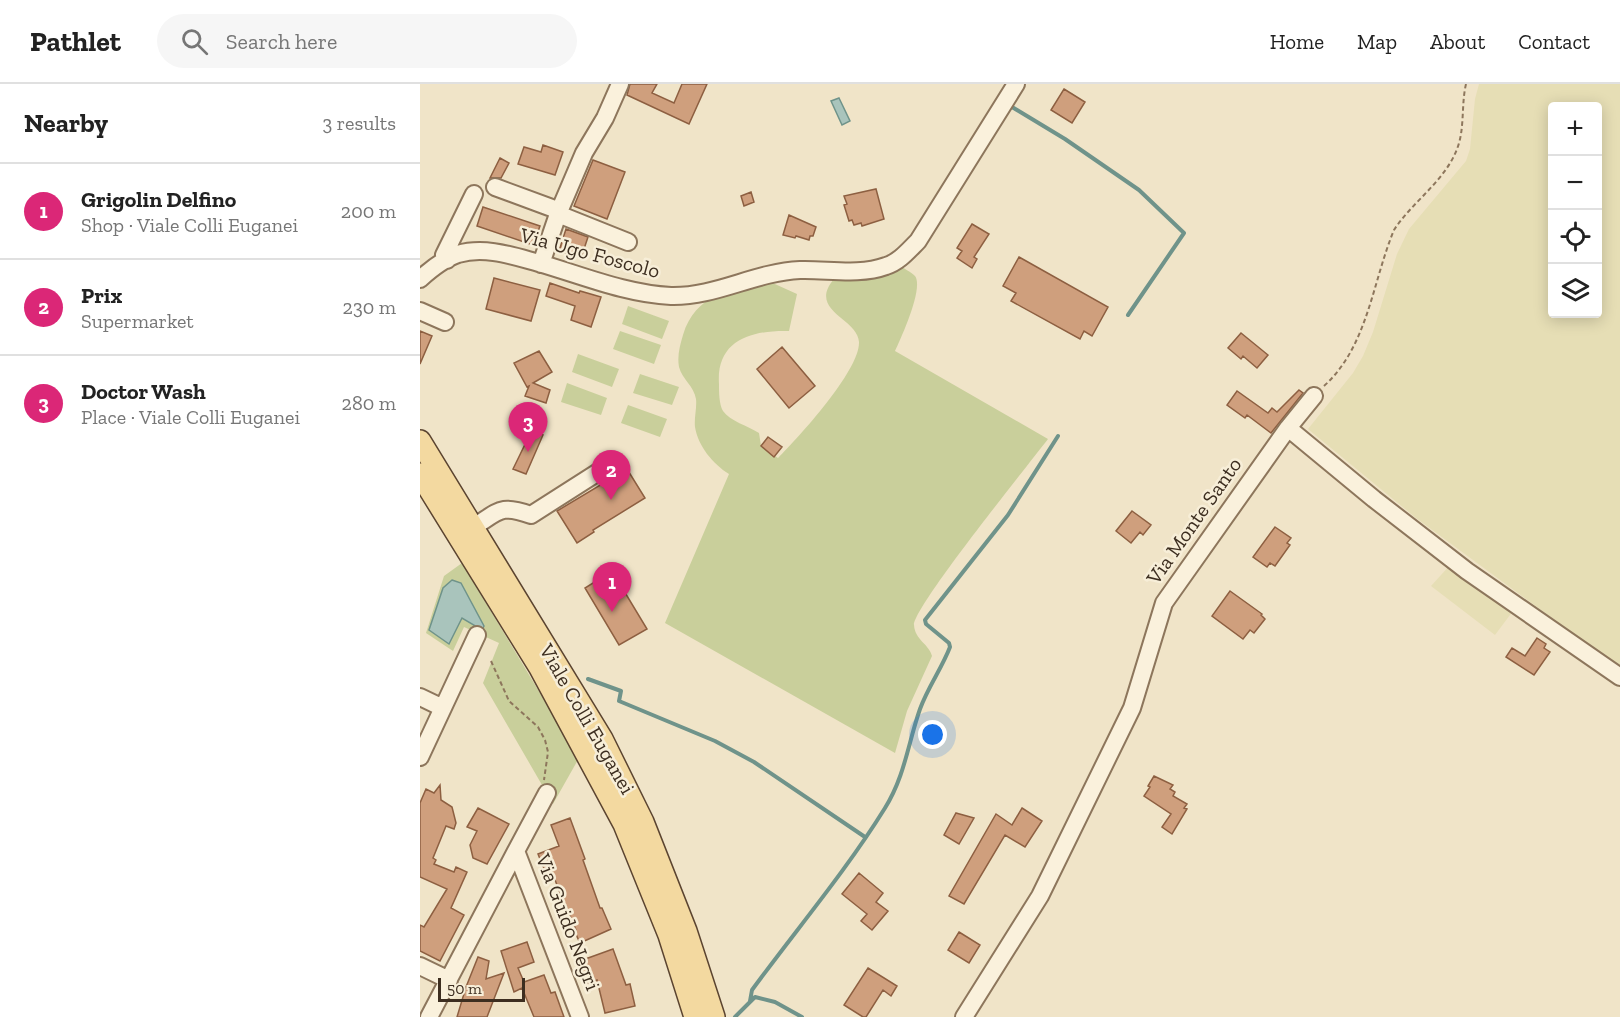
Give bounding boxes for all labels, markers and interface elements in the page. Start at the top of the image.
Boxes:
search box [157,14,577,68]
text: Pathlet [30,25,121,58]
icon: search [178,25,211,58]
text: Search here [226,28,337,55]
text: Home [1270,29,1324,54]
text: Map [1357,29,1397,54]
text: About [1430,29,1485,54]
text: Contact [1518,29,1590,54]
map controls [1548,102,1602,318]
button: + [1548,102,1602,156]
text: Nearby [24,107,108,139]
text: 3 results [322,111,396,135]
button: − [1548,156,1602,210]
text: Grigolin Delfino [81,186,236,213]
text: 1 [39,199,48,223]
text: 200 m [341,199,396,223]
button: locate [1548,210,1602,264]
text: Shop · Viale Colli Euganei [81,213,298,237]
street label: Via Ugo Foscolo [517,222,663,283]
button: layers [1548,264,1602,318]
text: Prix [81,282,122,309]
text: 2 [38,295,49,319]
text: 230 m [343,295,396,319]
text: Supermarket [81,309,194,333]
text: Doctor Wash [81,378,206,405]
text: 3 [38,391,49,415]
text: 280 m [342,391,396,415]
pin: 3 [508,402,548,452]
text: Place · Viale Colli Euganei [81,405,300,429]
pin: 2 [592,450,630,500]
street label: Via Monte Santo [1140,452,1247,590]
pin: 1 [592,562,632,612]
street label: Viale Colli Euganei [534,638,641,798]
your location [918,720,947,749]
street label: Via Guido Negri [531,849,606,994]
scale bar [438,975,525,1002]
text: 50 m [447,979,482,998]

